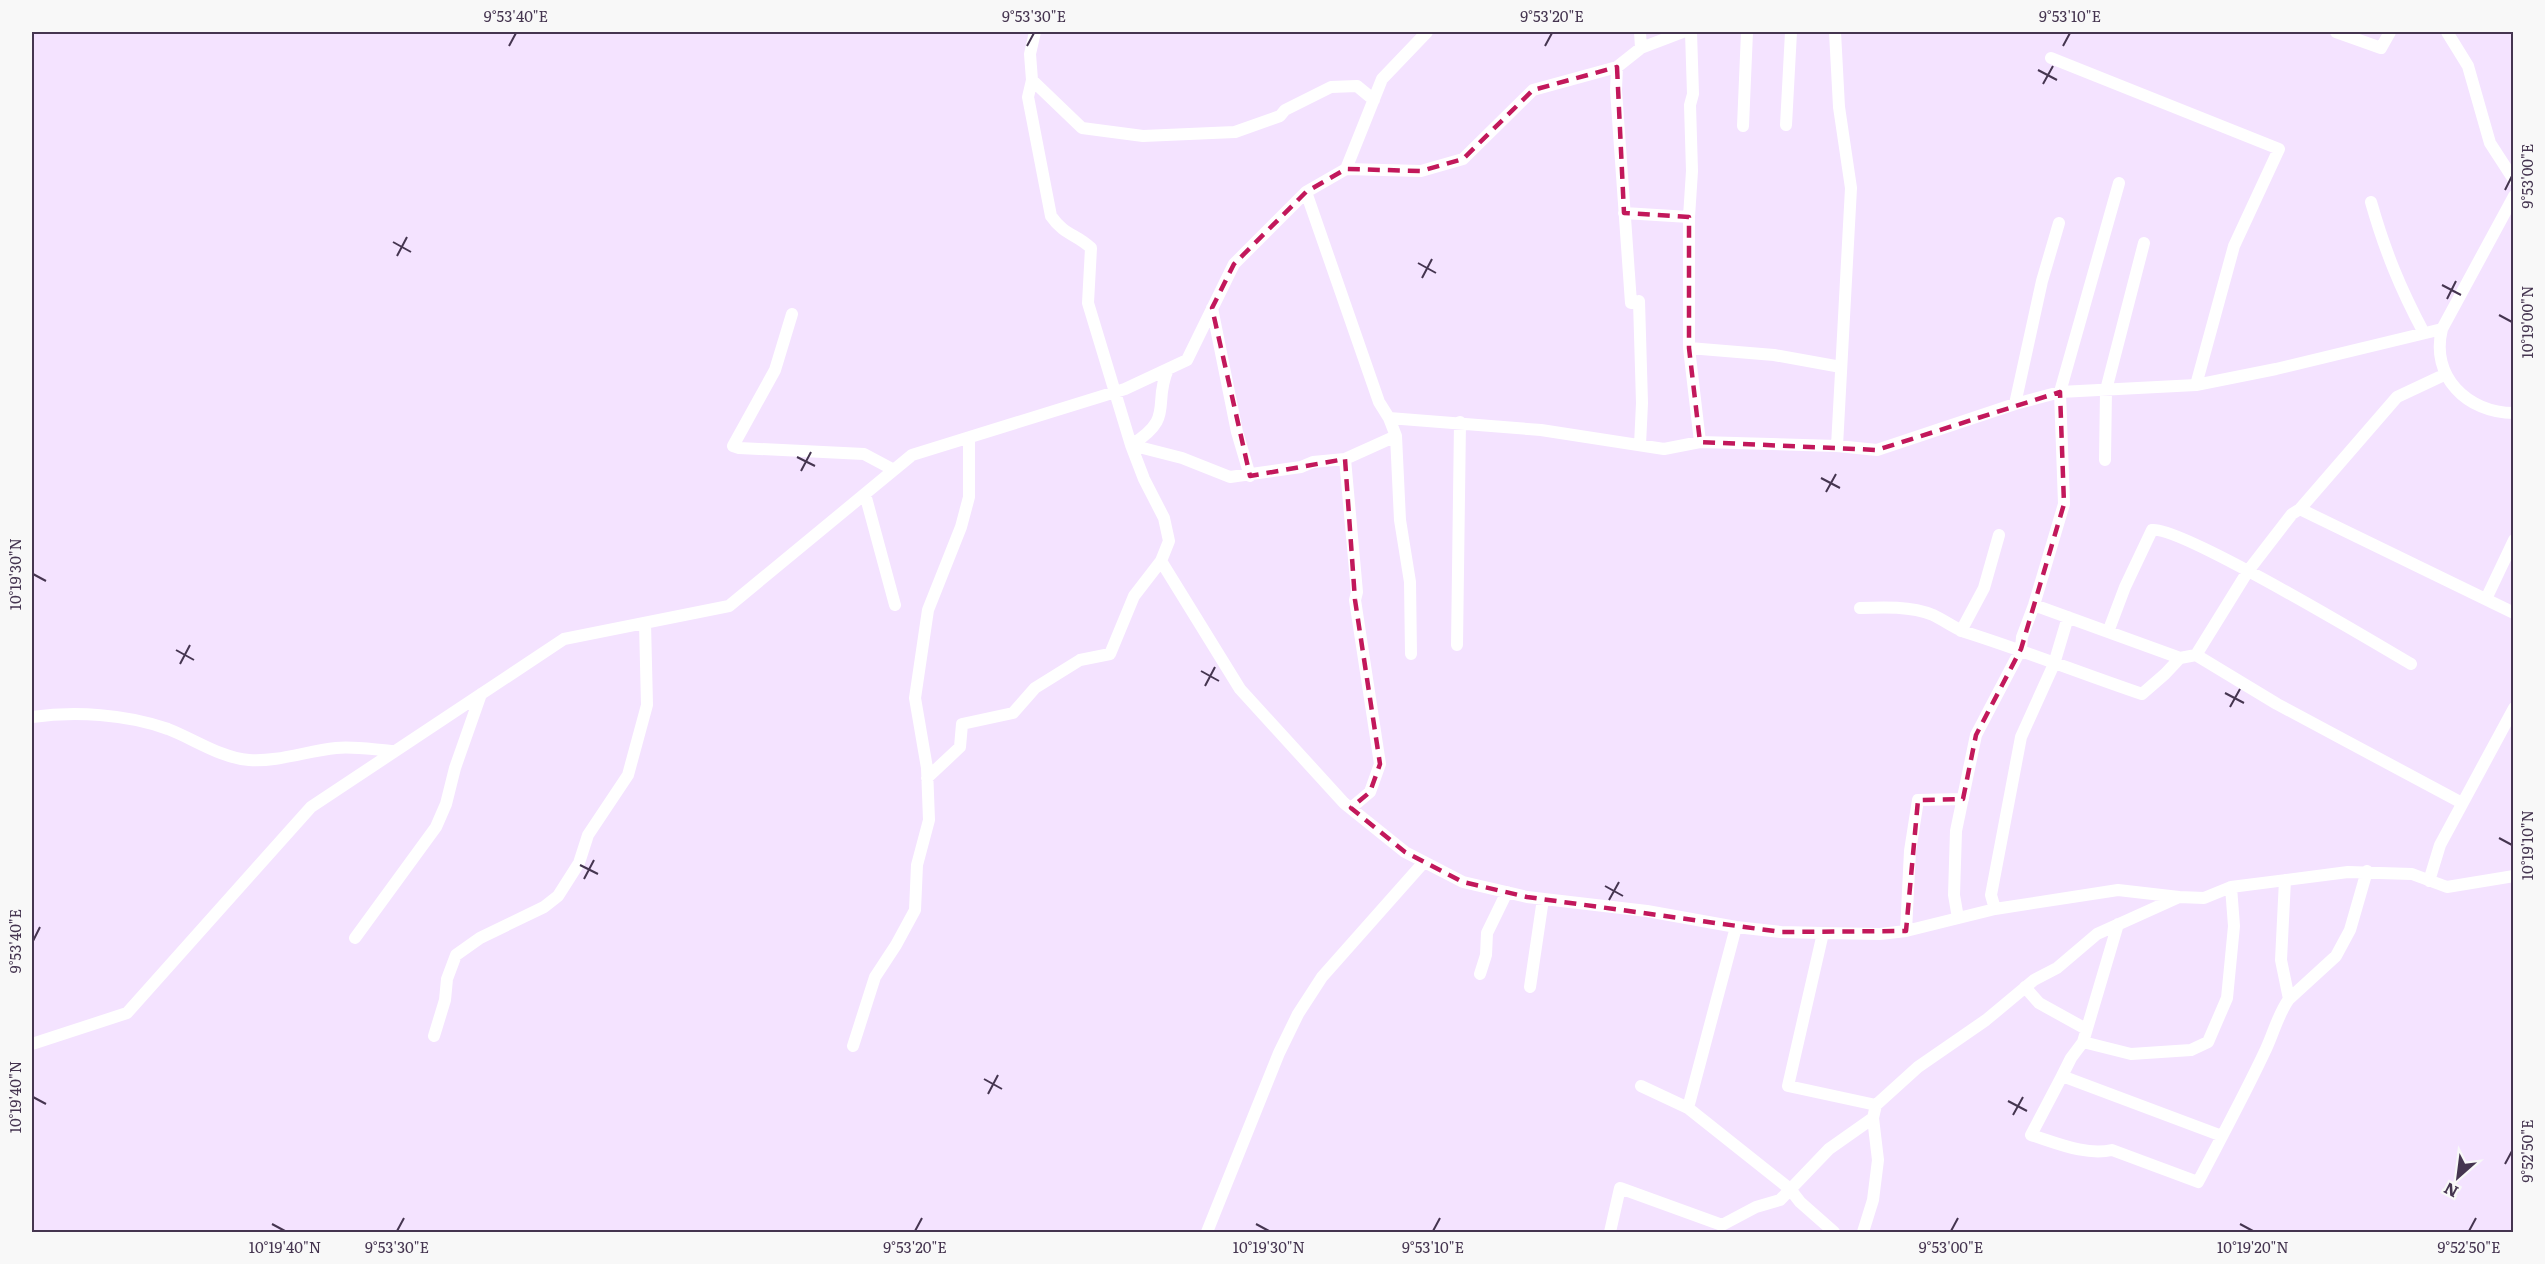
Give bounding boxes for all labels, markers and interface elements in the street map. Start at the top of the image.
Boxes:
text: 9°53'40"E [484,4,548,27]
text: 9°53'30"E [1002,4,1066,27]
text: 9°53'20"E [1520,4,1584,27]
text: 9°53'10"E [2039,4,2101,27]
text: 9°53'00"E [2515,144,2538,208]
text: 10°19'00"N [2515,286,2538,358]
text: 10°19'30"N [3,538,26,610]
text: 10°19'10"N [2515,810,2538,880]
text: 9°53'40"E [3,909,26,973]
text: 10°19'40"N [3,1061,26,1133]
text: 9°52'50"E [2515,1119,2538,1183]
north arrow [2428,1147,2488,1207]
text: N [2439,1177,2462,1205]
text: 10°19'40"N [249,1235,321,1258]
text: 9°53'30"E [365,1235,429,1258]
text: 9°53'20"E [883,1235,947,1258]
text: 10°19'30"N [1233,1235,1305,1258]
text: 9°53'10"E [1402,1235,1464,1258]
text: 9°53'00"E [1919,1235,1983,1258]
text: 10°19'20"N [2217,1235,2289,1258]
text: 9°52'50"E [2437,1235,2501,1258]

